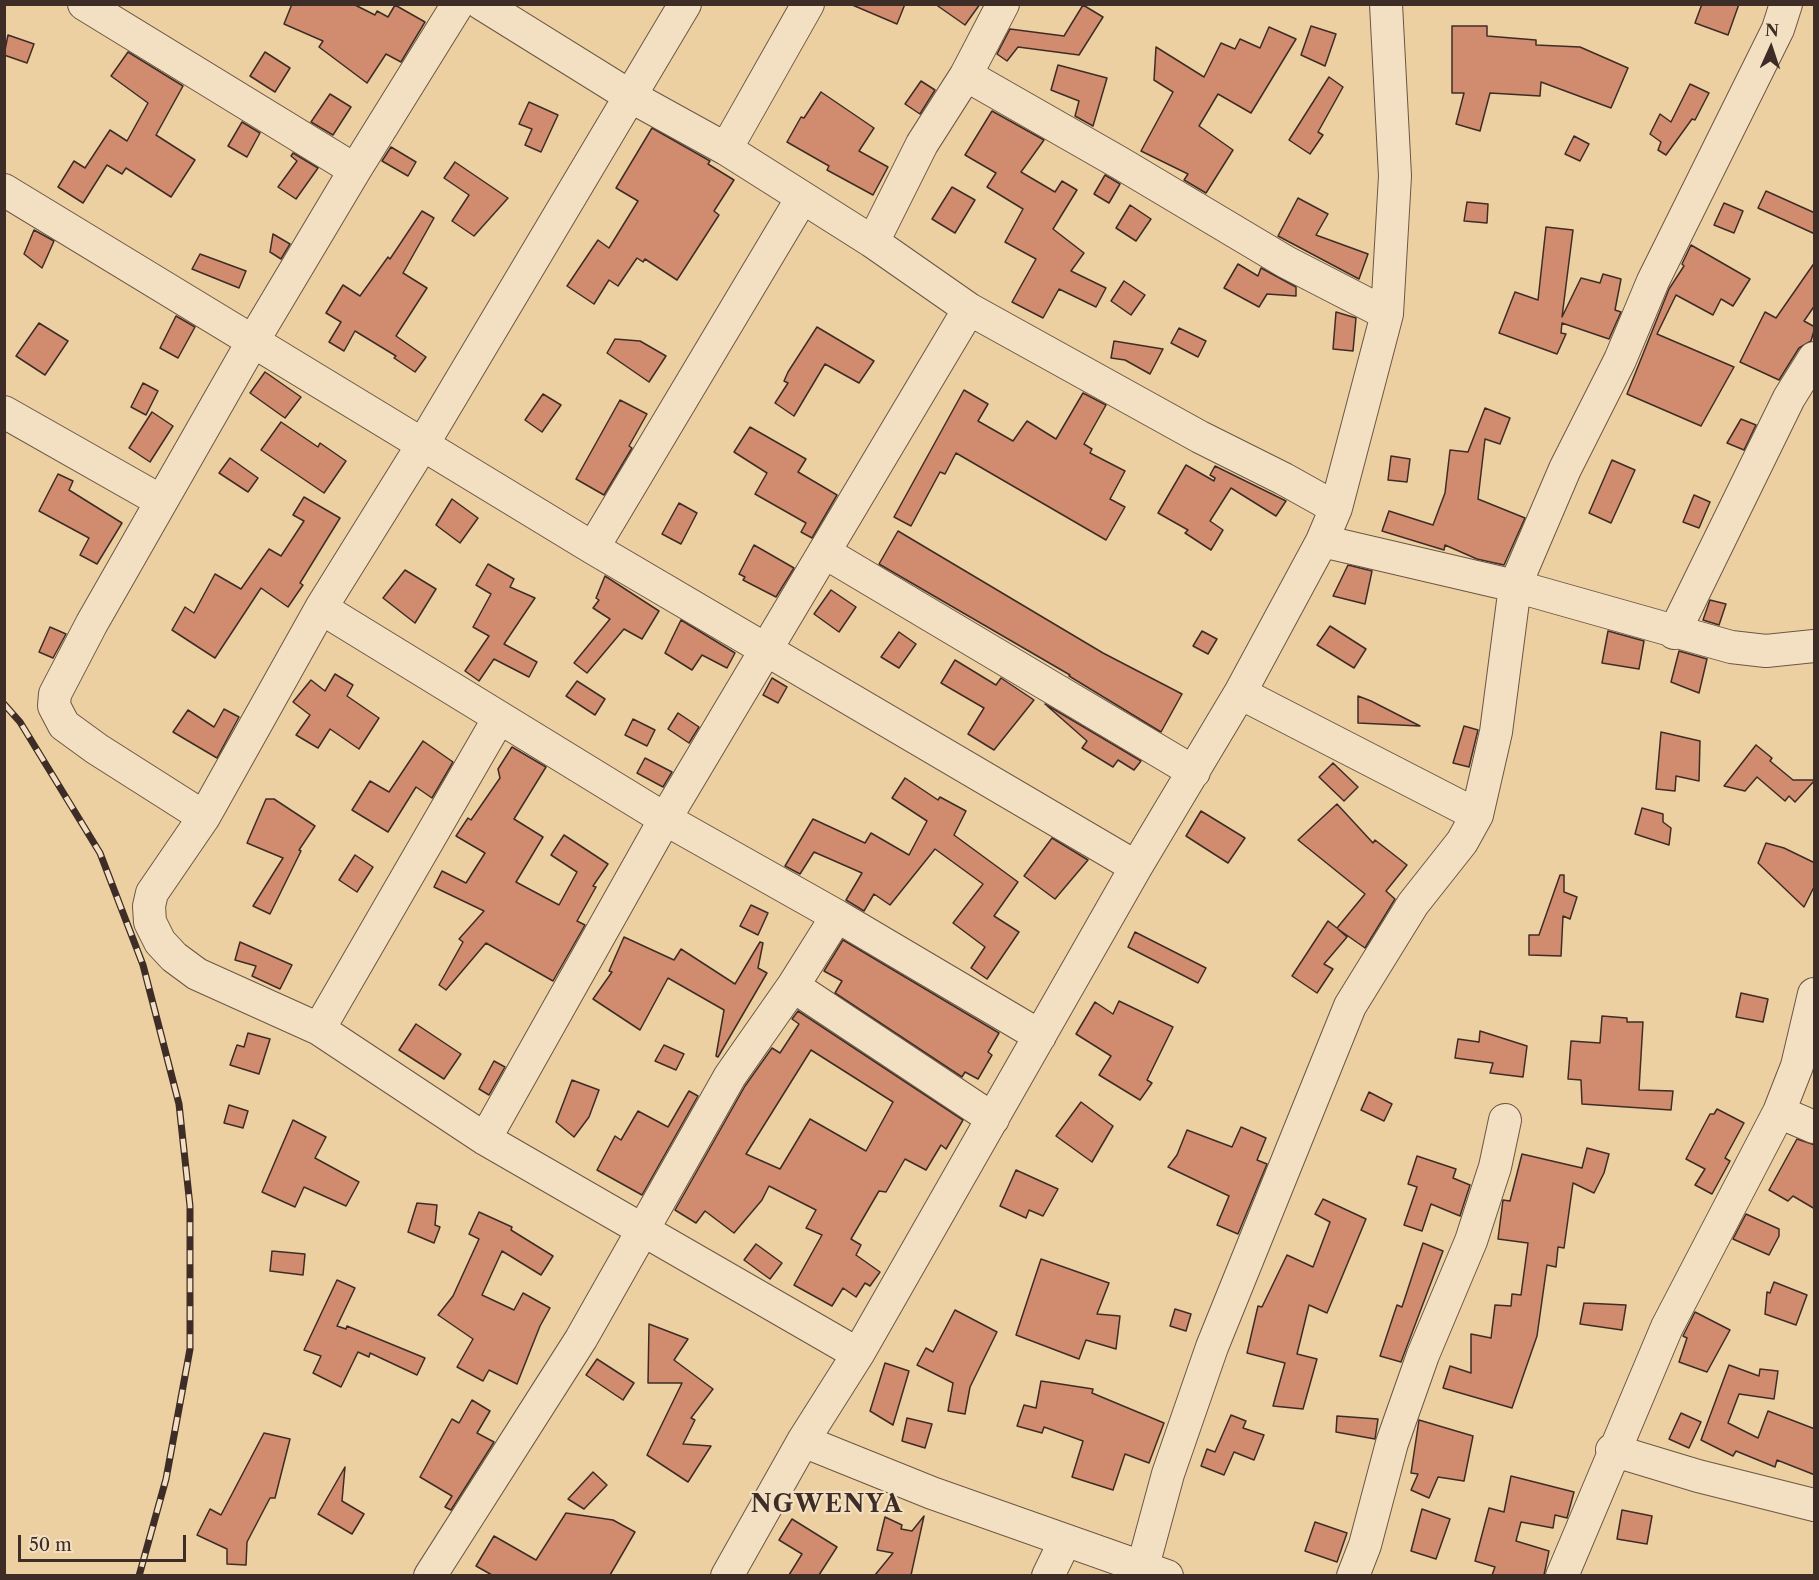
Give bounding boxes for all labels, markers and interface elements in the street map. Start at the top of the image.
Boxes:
north arrow [1741,18,1801,78]
text: N [1764,20,1779,40]
district label: NGWENYA [751,1491,903,1519]
scale bar [21,1523,189,1561]
text: 50 m [29,1534,72,1556]

